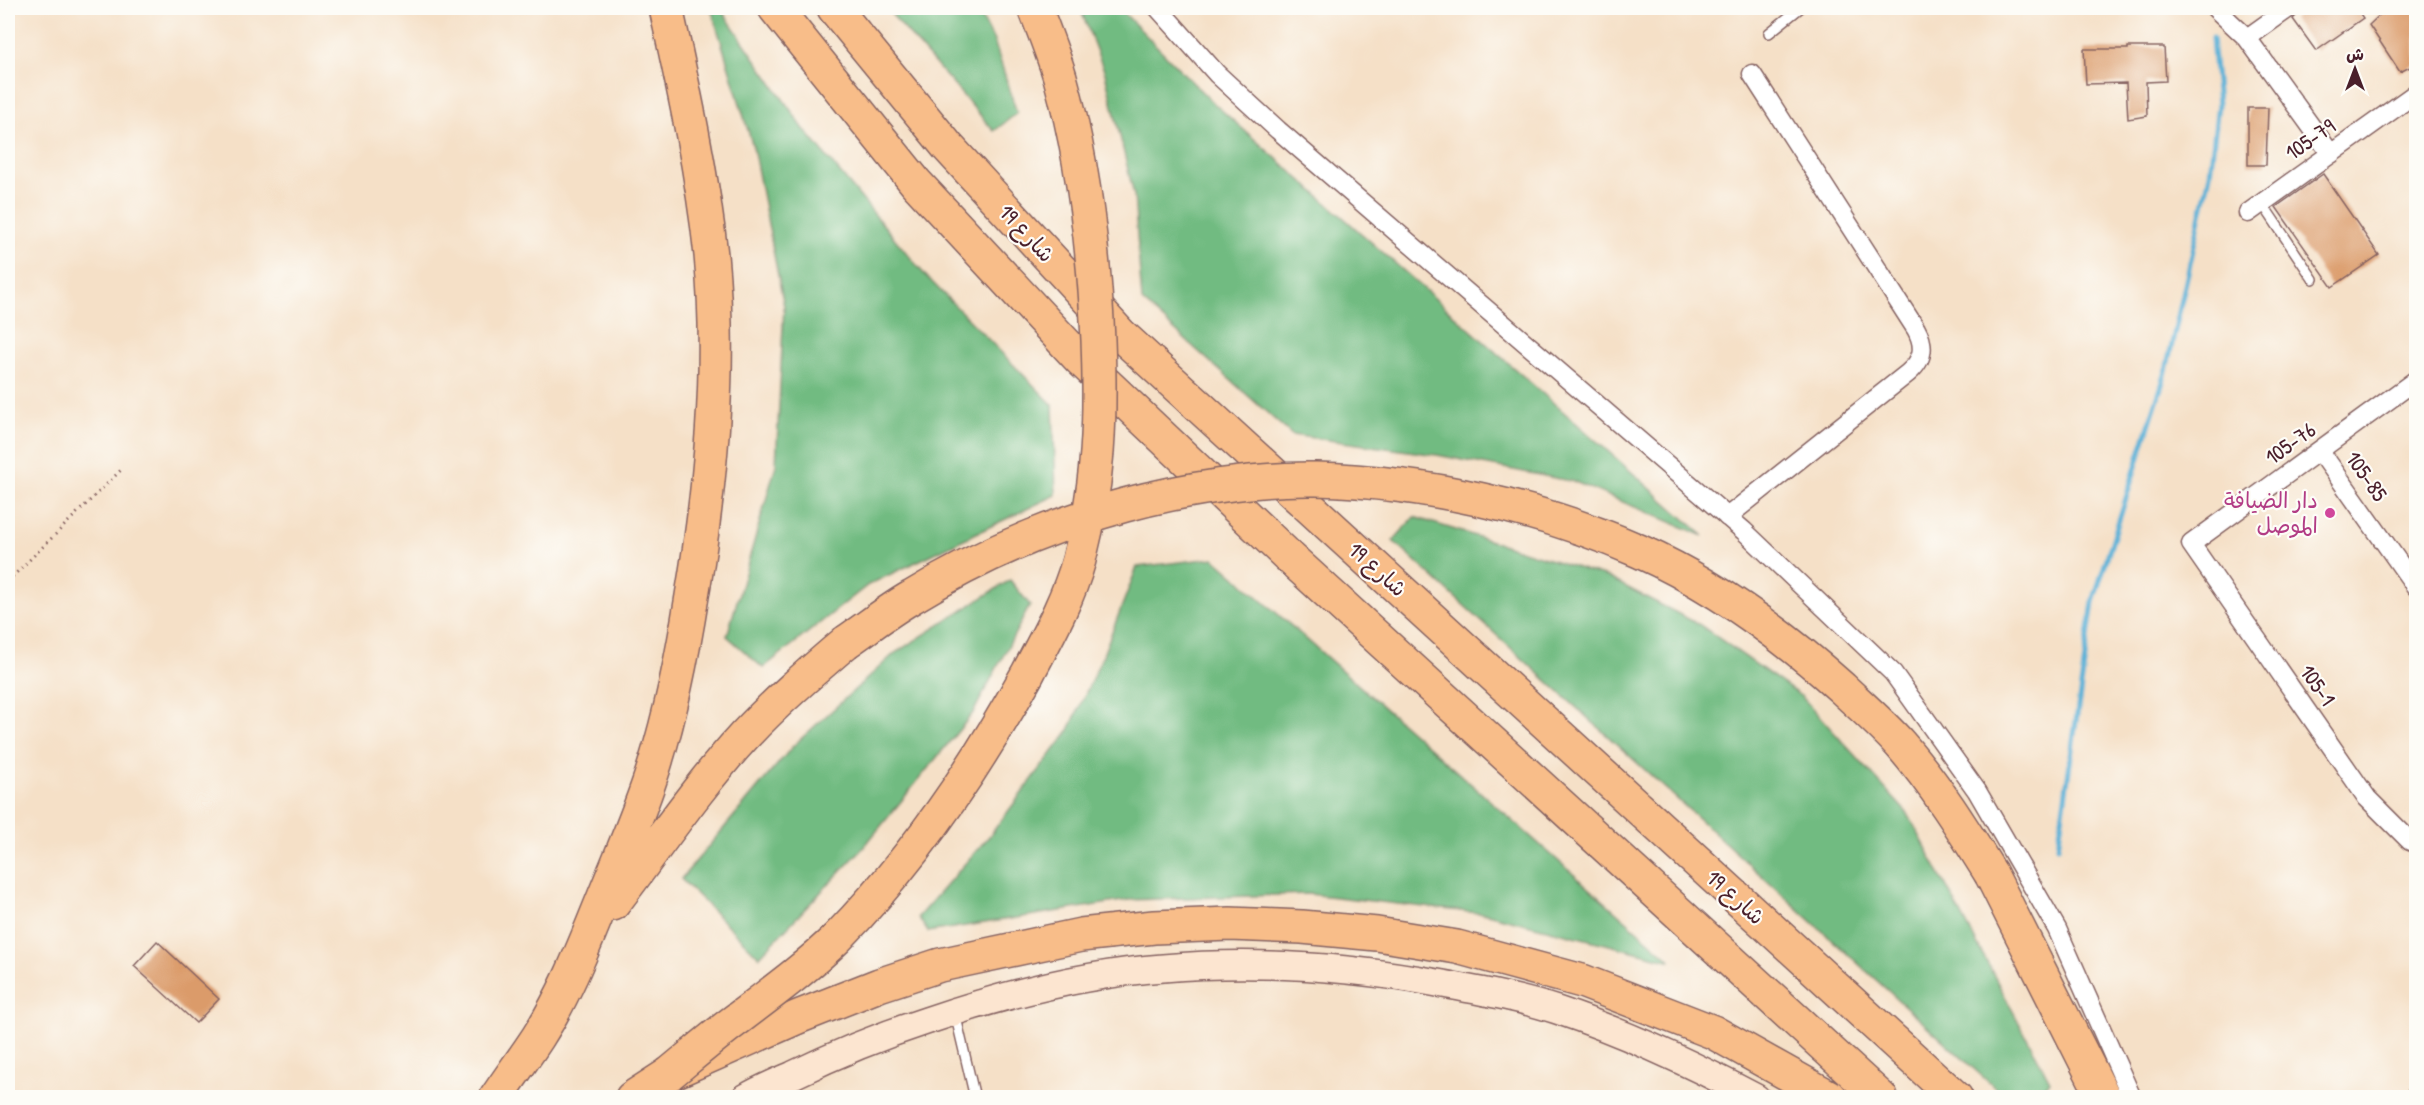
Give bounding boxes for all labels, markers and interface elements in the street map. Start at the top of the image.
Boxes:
north arrow [2325,39,2385,99]
text: ش [2346,43,2364,65]
street label: 105-79 [2279,111,2341,167]
street label: شارع 19 [992,198,1061,269]
street label: 105-76 [2259,414,2322,472]
street label: 105-85 [2339,445,2395,507]
place label: دار الضيافة الموصل [2224,485,2318,540]
marker: دار الضيافة الموصل [2323,506,2337,520]
street label: شارع 19 [1342,535,1414,604]
street label: 105-1 [2293,658,2343,712]
street label: شارع 19 [1700,863,1772,932]

